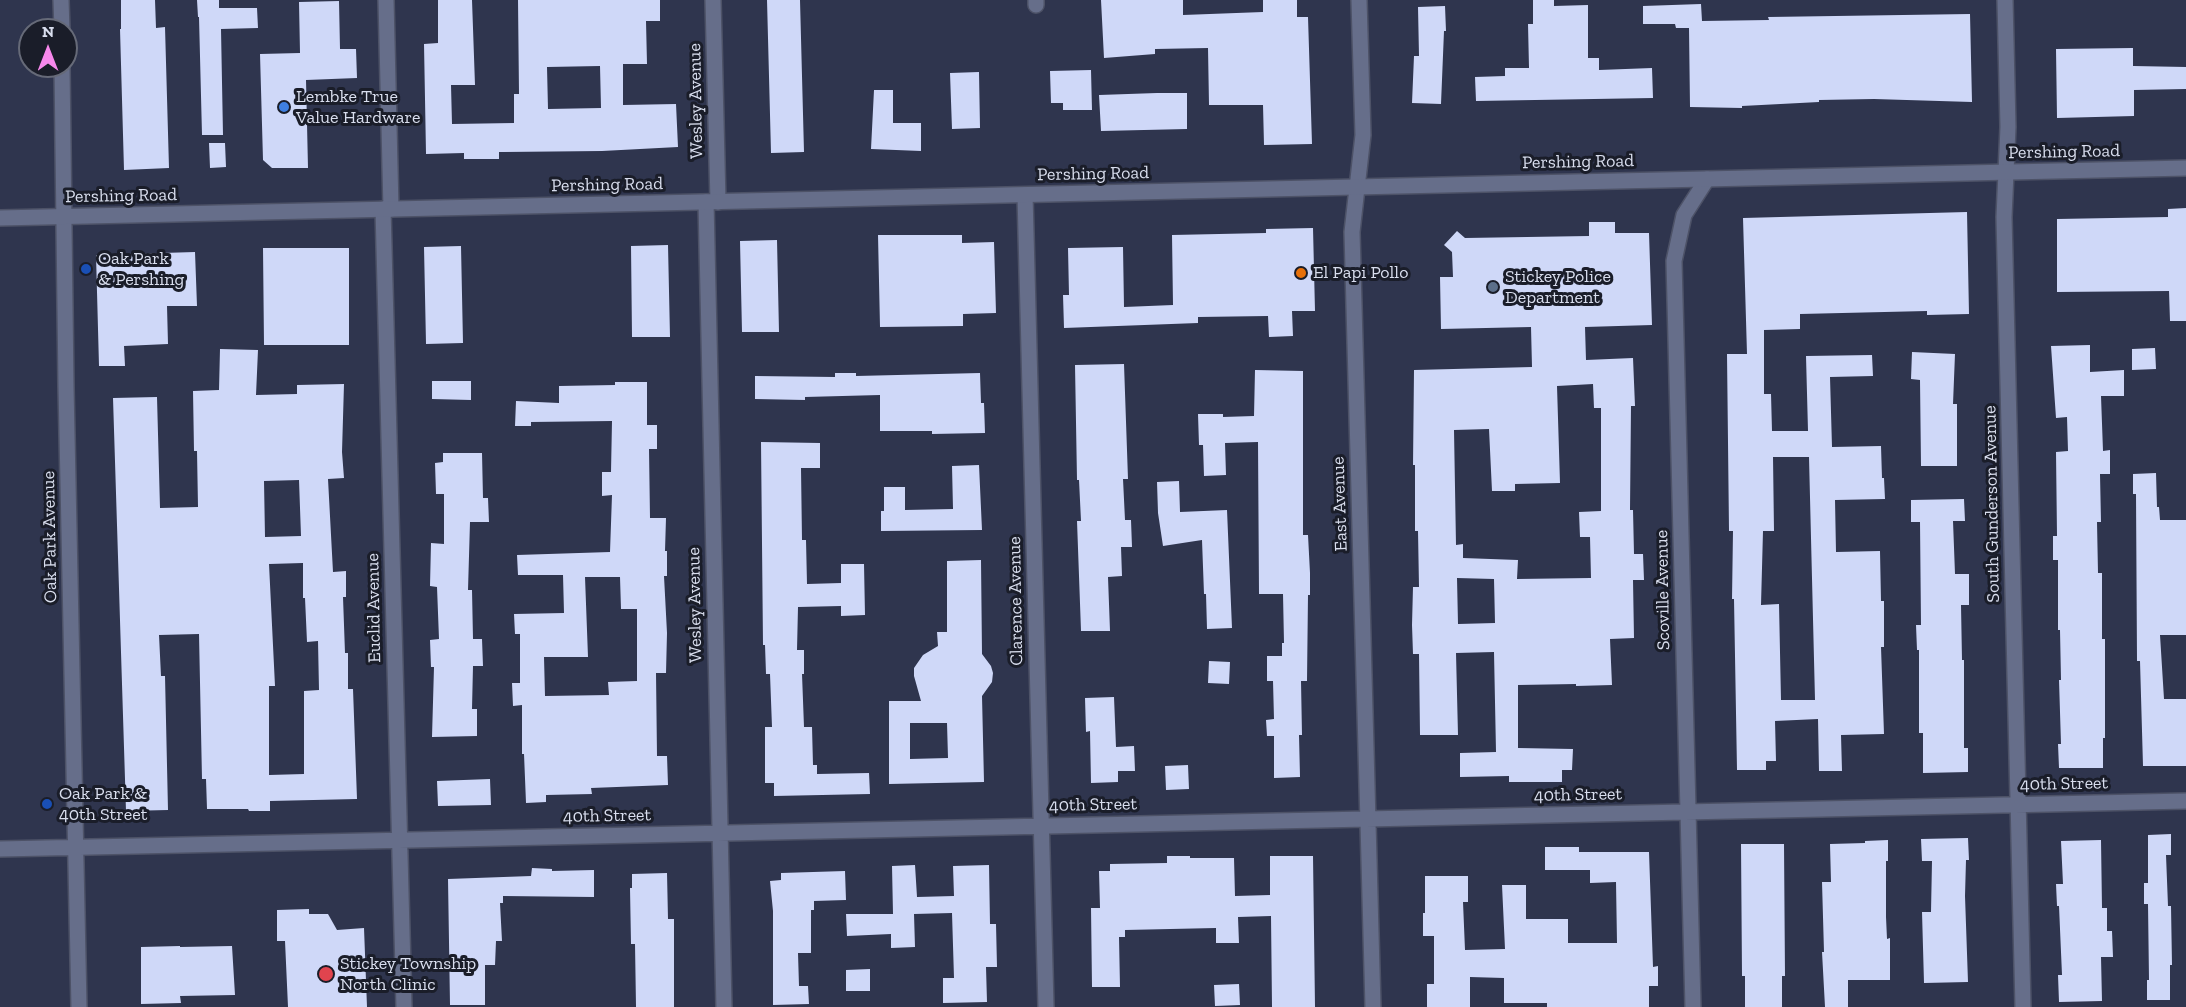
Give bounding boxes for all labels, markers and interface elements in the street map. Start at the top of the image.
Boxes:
north arrow [18,18,78,78]
text: N [42,22,54,41]
street label: Wesley Avenue [684,43,708,159]
place label: Lembke True Value Hardware [296,86,421,128]
marker: Lembke True Value Hardware [277,100,291,114]
street label: Pershing Road [2008,140,2120,164]
street label: Pershing Road [1522,150,1634,174]
street label: Pershing Road [1037,162,1149,186]
street label: Pershing Road [551,173,663,197]
street label: Pershing Road [65,184,177,208]
place label: Oak Park & Pershing [98,248,184,290]
marker: Oak Park & Pershing [79,262,93,276]
place label: El Papi Pollo [1313,262,1408,284]
marker: El Papi Pollo [1294,266,1308,280]
place label: Stickey Police Department [1505,266,1611,308]
marker: Stickey Police Department [1486,280,1500,294]
street label: South Gunderson Avenue [1979,405,2005,603]
street label: East Avenue [1328,456,1352,552]
street label: Oak Park Avenue [38,471,62,603]
street label: Scoville Avenue [1651,530,1675,650]
street label: Clarence Avenue [1004,536,1028,666]
street label: Wesley Avenue [683,547,707,663]
street label: Euclid Avenue [362,553,386,663]
street label: 40th Street [2020,772,2108,796]
place label: Oak Park & 40th Street [59,783,147,826]
street label: 40th Street [1534,783,1622,807]
street label: 40th Street [1049,793,1137,817]
marker: Oak Park & 40th Street [40,797,54,811]
street label: 40th Street [563,804,651,828]
place label: Stickey Township North Clinic [340,953,476,996]
marker: Stickey Township North Clinic [317,965,335,983]

